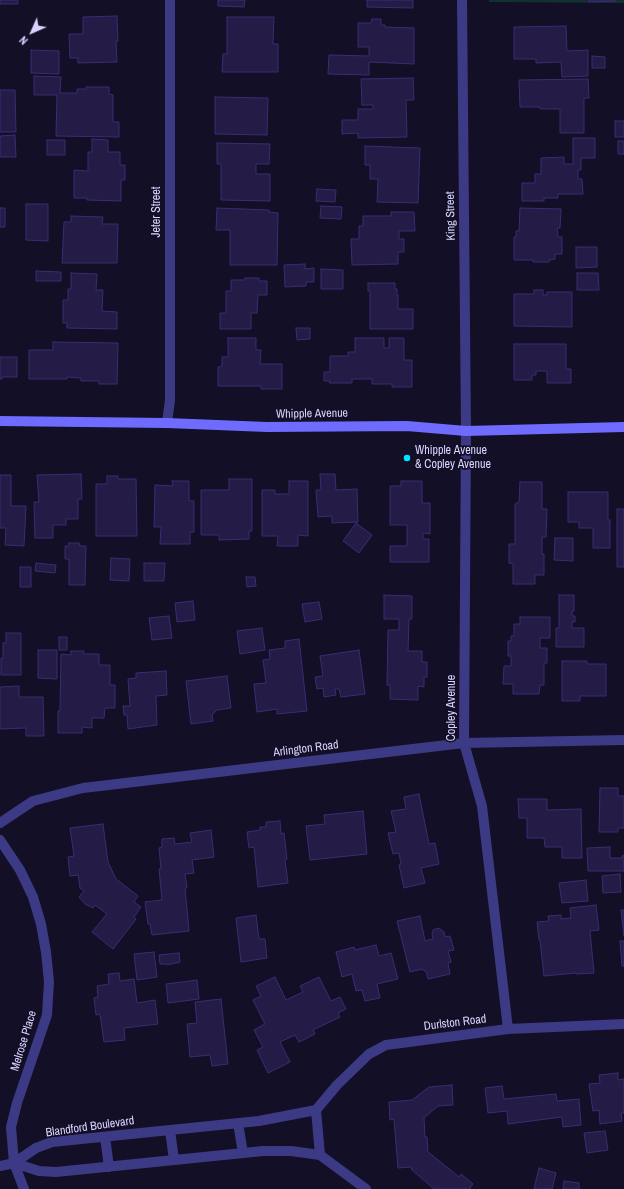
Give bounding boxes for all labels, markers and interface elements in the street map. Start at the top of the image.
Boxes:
north arrow [12,12,52,52]
text: N [16,33,31,48]
street label: Jeter Street [150,187,164,237]
street label: King Street [443,191,459,241]
street label: Whipple Avenue [276,406,348,422]
place label: Whipple Avenue & Copley Avenue [415,444,491,472]
marker: Whipple Avenue & Copley Avenue [402,453,412,463]
street label: Copley Avenue [445,675,459,741]
street label: Arlington Road [273,738,339,760]
street label: Melrose Place [8,1009,40,1073]
street label: Durlston Road [423,1012,487,1034]
street label: Blandford Boulevard [45,1114,135,1140]

